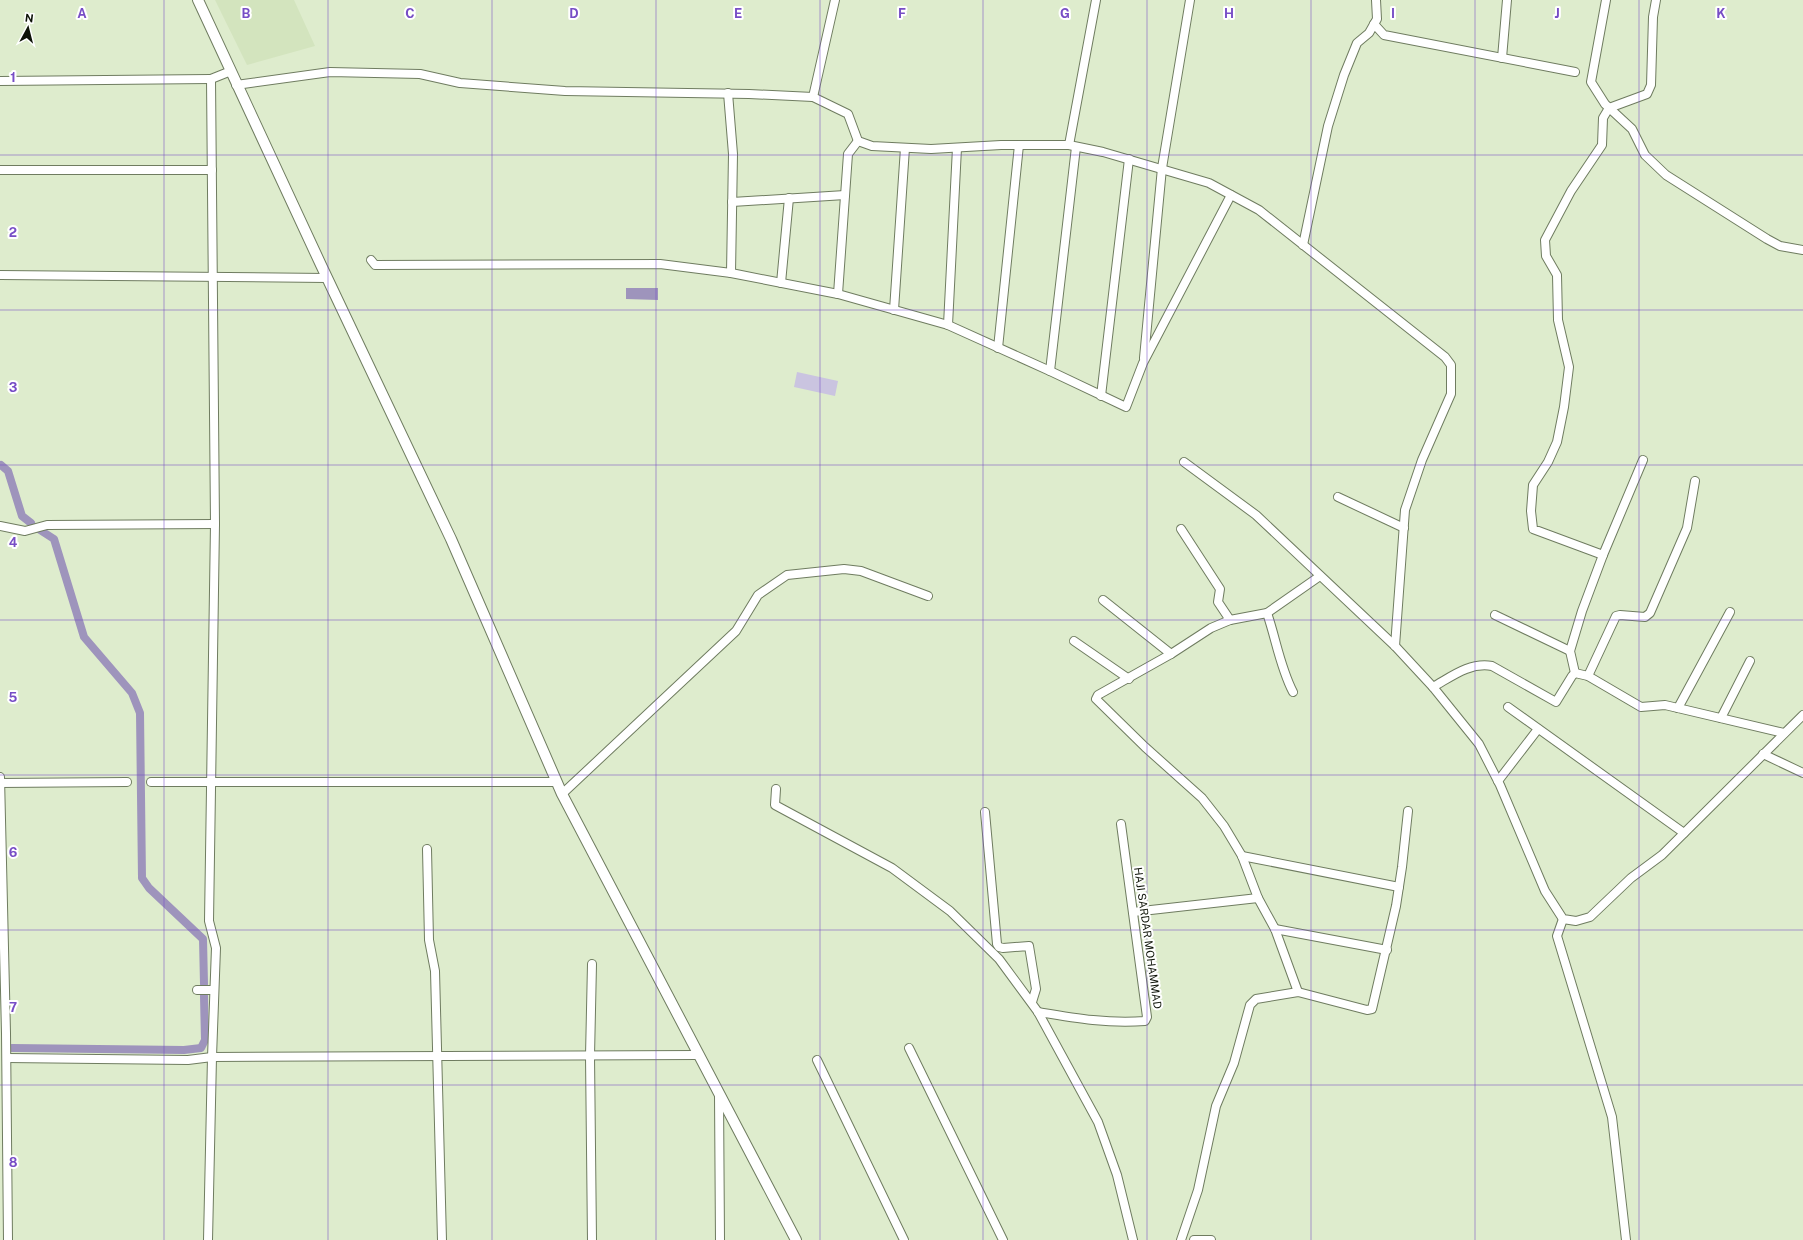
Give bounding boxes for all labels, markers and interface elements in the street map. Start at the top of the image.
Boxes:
text: A [77,6,87,21]
text: B [242,6,251,21]
text: C [405,6,415,21]
text: D [569,6,579,21]
text: E [734,6,742,21]
text: F [898,6,906,21]
text: G [1060,6,1070,21]
text: H [1224,6,1234,21]
text: I [1391,6,1395,21]
text: J [1554,6,1560,21]
text: K [1716,6,1726,21]
north arrow [8,8,48,48]
text: N [24,12,34,25]
text: 1 [10,70,16,85]
text: 2 [9,225,17,240]
text: 3 [9,380,18,395]
text: 4 [9,535,18,550]
text: 5 [9,690,18,705]
text: 6 [9,845,18,860]
street label: HAJI SARDAR MOHAMMAD [1132,866,1164,1010]
text: 7 [9,1000,17,1015]
text: 8 [9,1155,18,1170]

